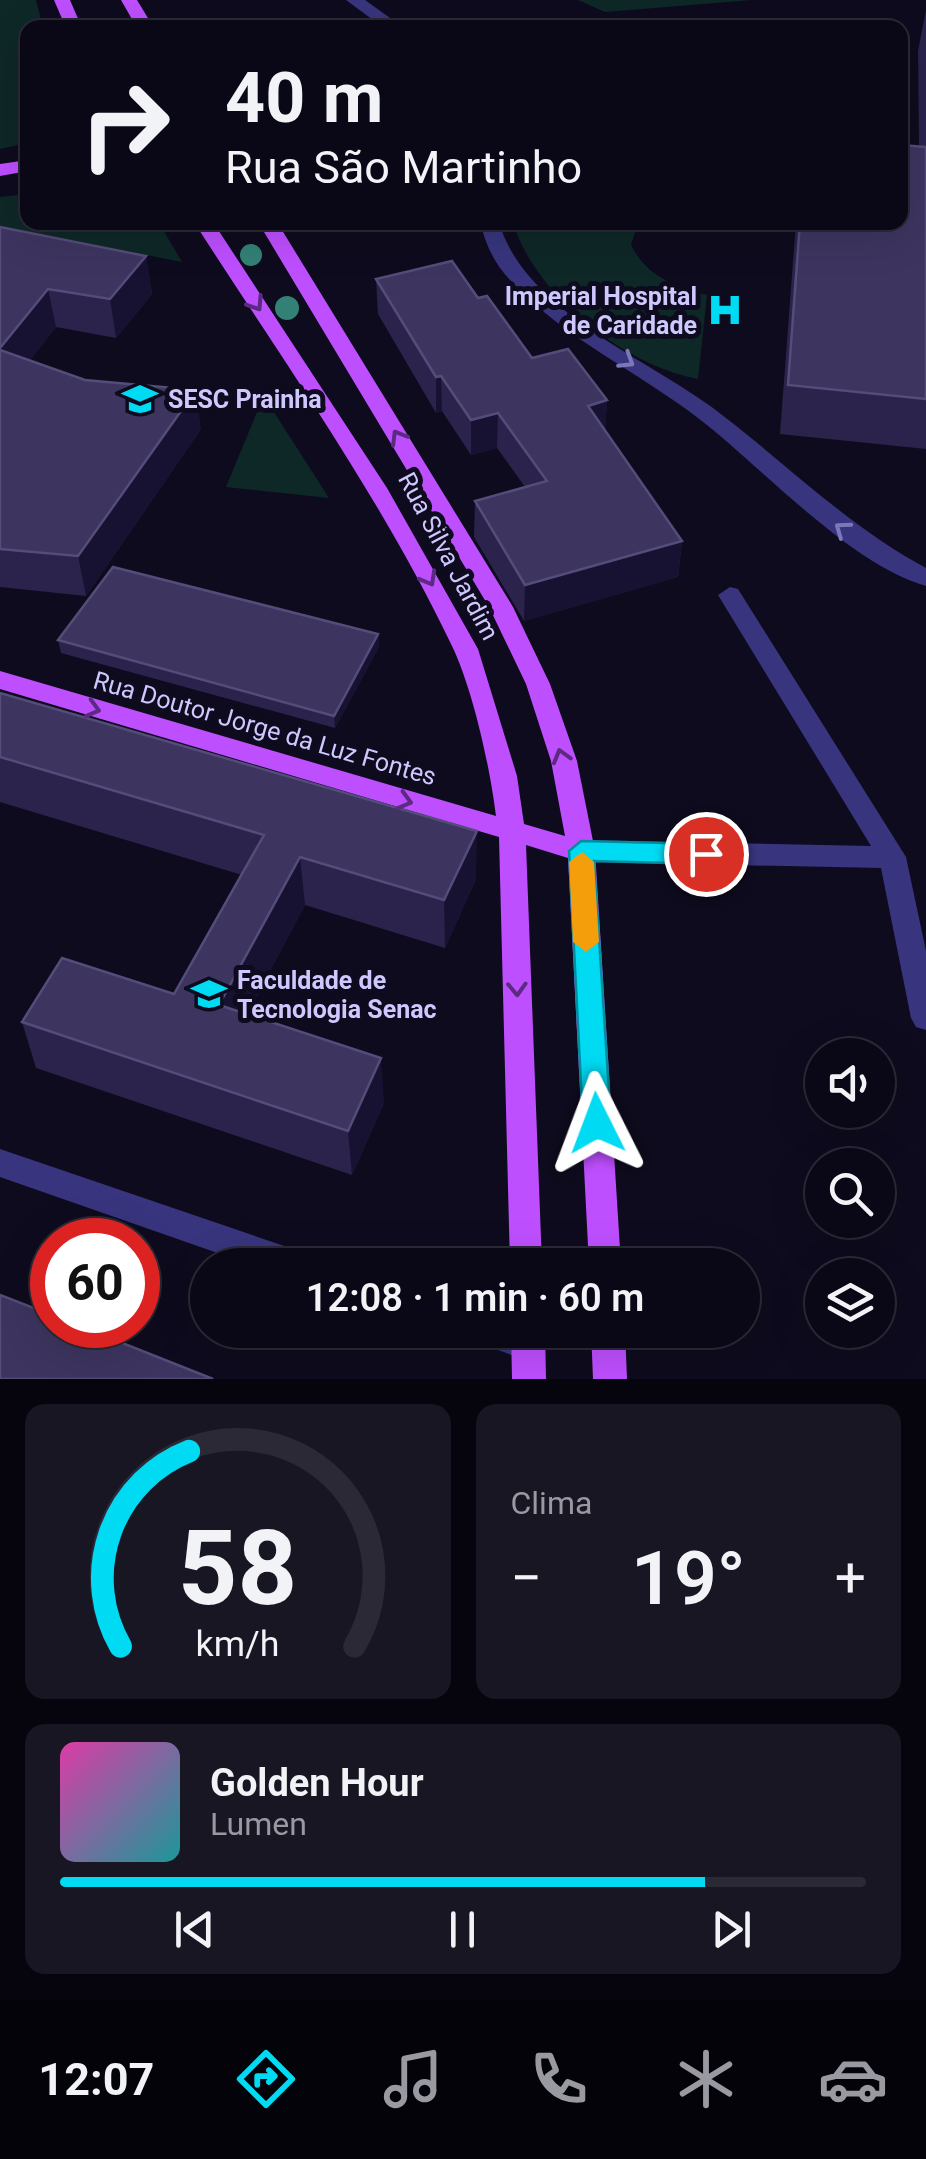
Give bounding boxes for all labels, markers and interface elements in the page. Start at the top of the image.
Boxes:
text: 40 m [225,57,383,139]
icon: right [60,60,190,190]
text: Rua São Martinho [225,141,582,194]
place label: Imperial Hospital de Caridade [505,282,697,340]
hospital icon: Imperial Hospital de Caridade [706,291,744,329]
one-way arrow [244,294,263,312]
one-way arrow [617,349,635,368]
school or university icon: SESC Prainha [121,380,159,418]
place label: SESC Prainha [168,385,322,414]
one-way arrow [391,430,410,448]
street label: Rua Silva Jardim [392,468,505,645]
one-way arrow [835,524,853,541]
one-way arrow [417,569,436,587]
street label: Rua Doutor Jorge da Luz Fontes [90,666,440,791]
one-way arrow [84,697,101,718]
one-way arrow [552,748,573,765]
one-way arrow [396,789,413,810]
pin [664,812,749,897]
icon: arrive [679,827,734,882]
place label: Faculdade de Tecnologia Senac [237,966,437,1024]
school or university icon: Faculdade de Tecnologia Senac [190,975,228,1013]
one-way arrow [506,982,528,998]
map controls [805,1038,895,1348]
button: sound [805,1038,895,1128]
position arrow [545,1071,649,1175]
button: search [805,1148,895,1238]
speed limit sign: 60 [30,1218,160,1348]
button: layers [805,1258,895,1348]
text: 12:08 · 1 min · 60 m [306,1276,644,1320]
text: Clima [511,1484,592,1522]
text: 58 [178,1508,297,1629]
text: 19° [631,1534,746,1622]
text: − [511,1546,542,1610]
text: + [835,1546,866,1610]
text: km/h [196,1623,280,1665]
text: Golden Hour [210,1761,424,1805]
text: Lumen [210,1805,307,1843]
icon: previous [167,1902,222,1957]
icon: pause [435,1902,490,1957]
icon: next [704,1902,759,1957]
icon: directions [231,2044,301,2114]
icon: music [378,2044,448,2114]
icon: phone [524,2044,594,2114]
icon: climate [671,2044,741,2114]
icon: car [818,2044,888,2114]
text: 12:07 [38,2053,154,2106]

